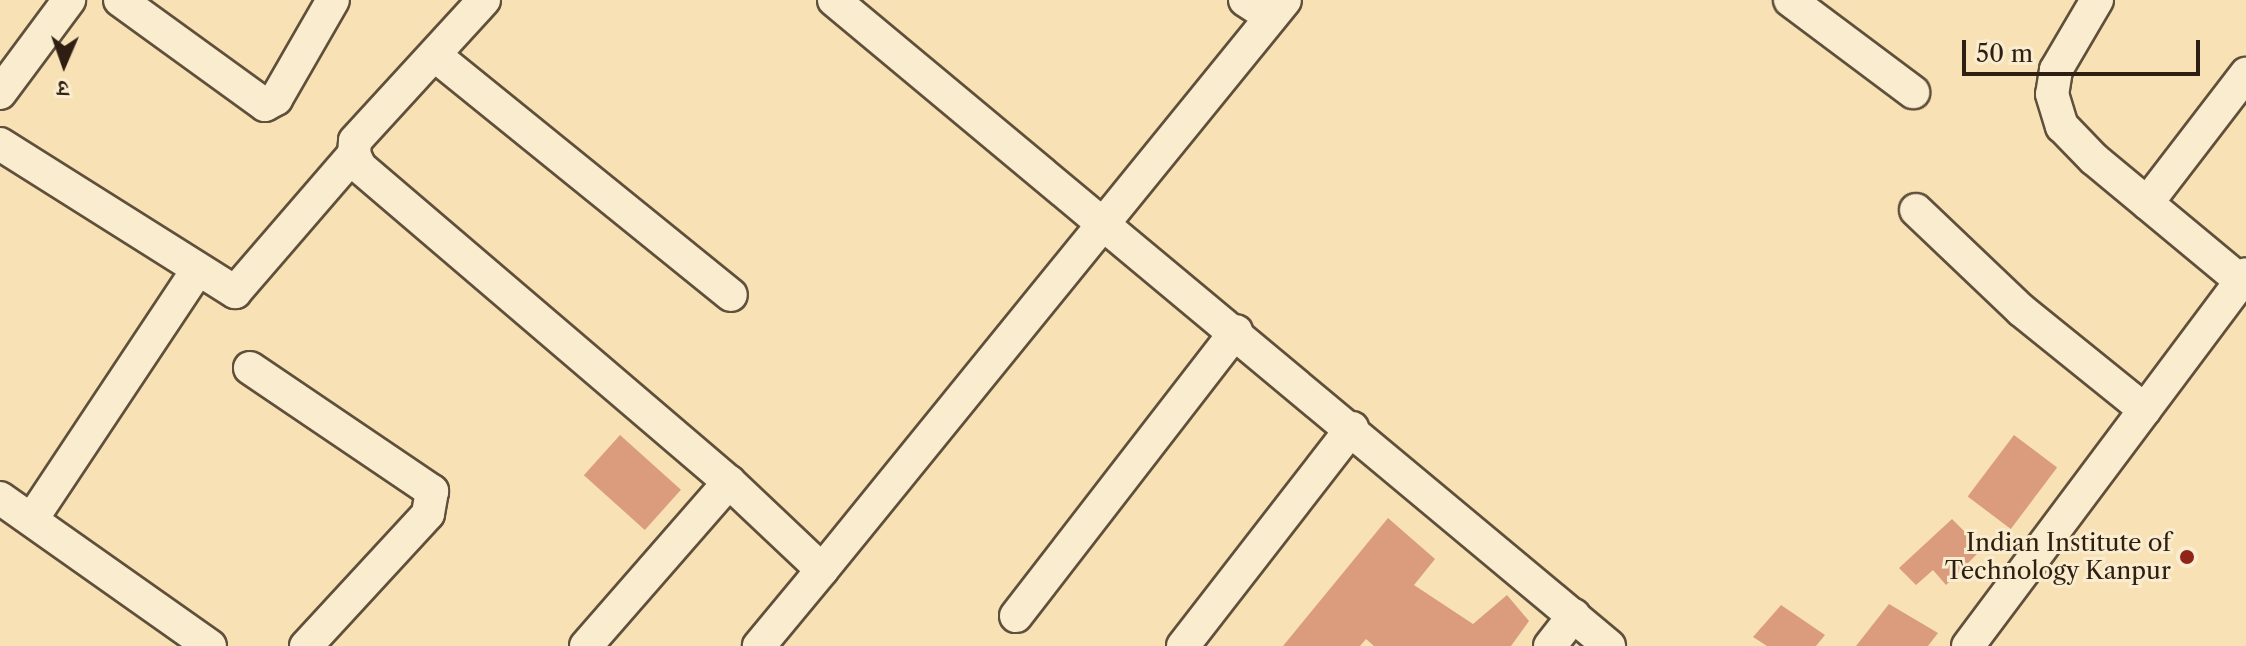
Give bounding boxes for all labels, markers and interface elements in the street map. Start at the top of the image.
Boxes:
north arrow [24,24,104,104]
scale bar [1966,24,2204,74]
text: 50 m [1976,39,2033,68]
text: उ [57,75,69,102]
place label: Indian Institute of Technology Kanpur [1944,529,2171,585]
marker: Indian Institute of Technology Kanpur [2178,548,2196,566]

